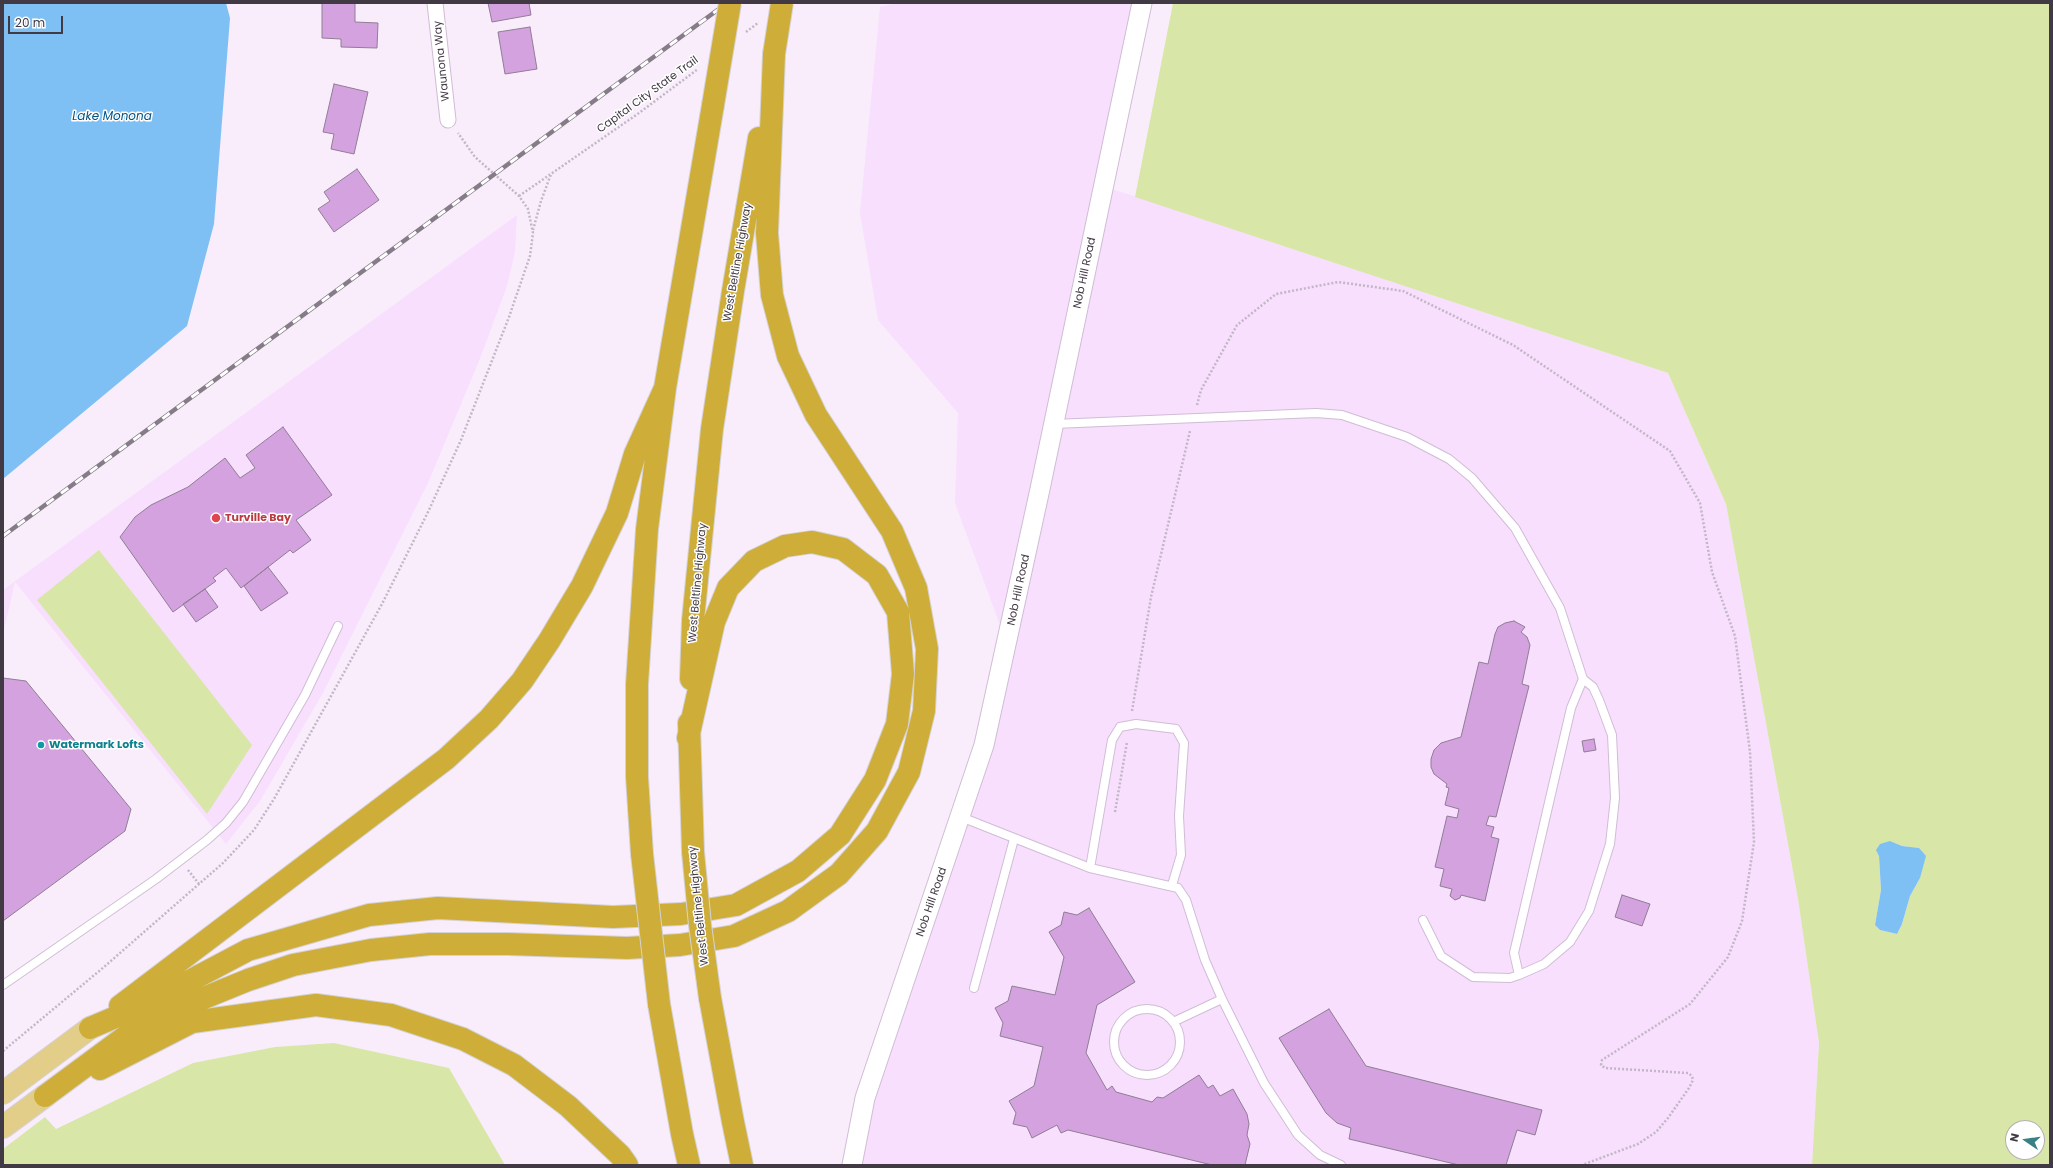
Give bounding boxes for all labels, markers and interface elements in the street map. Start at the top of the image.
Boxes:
scale bar [10,8,65,34]
text: 20 m [15,14,45,31]
street label: Waunona Way [431,20,453,102]
street label: Capital City State Trail [595,54,701,136]
water label: Lake Monona [72,110,152,124]
street label: West Beltline Highway [721,202,755,322]
street label: Nob Hill Road [1071,236,1099,310]
place label: Turville Bay [225,511,291,525]
marker: Turville Bay [210,512,222,524]
street label: West Beltline Highway [686,523,710,643]
street label: Nob Hill Road [1005,553,1033,627]
place label: Watermark Lofts [49,738,144,752]
marker: Watermark Lofts [36,740,46,750]
street label: West Beltline Highway [686,846,712,966]
street label: Nob Hill Road [914,866,950,938]
north arrow [2005,1120,2045,1160]
text: N [2006,1132,2023,1143]

